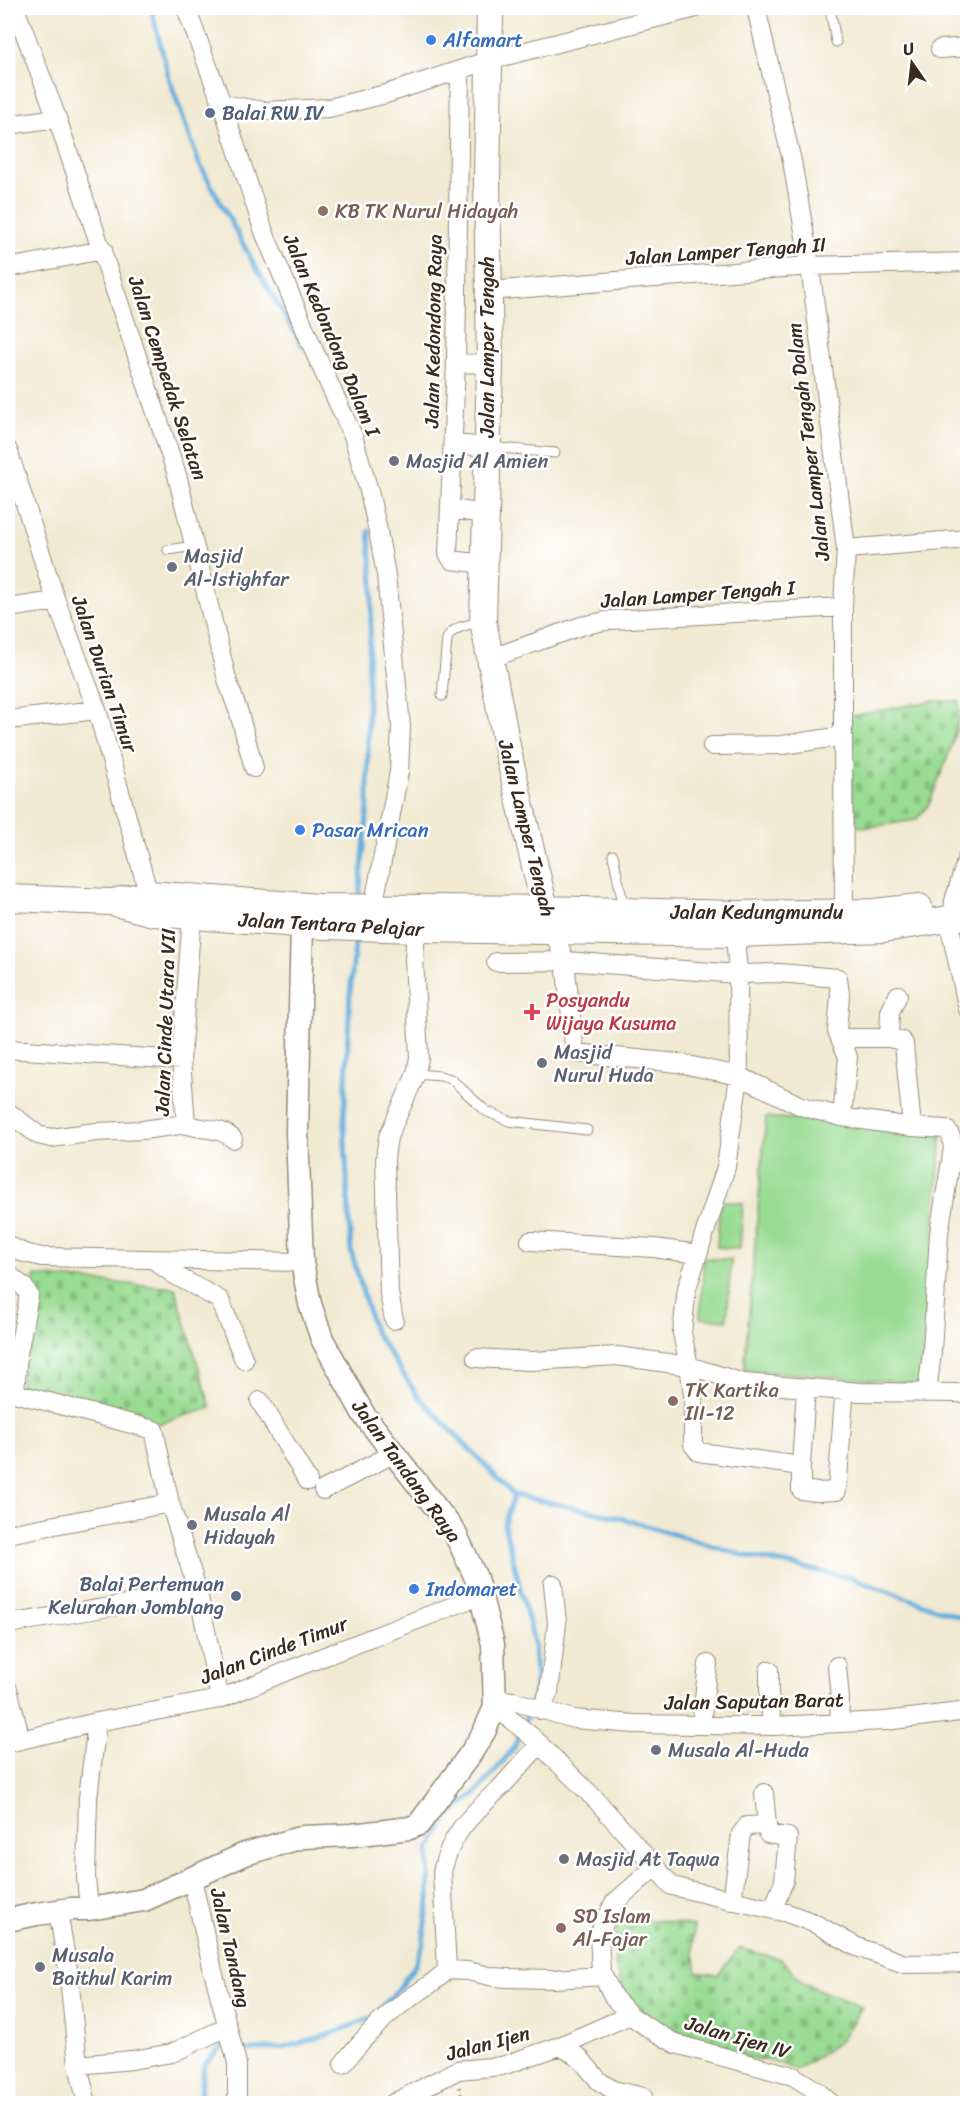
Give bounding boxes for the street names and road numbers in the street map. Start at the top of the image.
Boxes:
street label: Jalan Kedondong Dalam I [273,227,391,443]
street label: Jalan Lamper Tengah II [624,227,827,276]
street label: Jalan Kedondong Raya [414,234,453,429]
street label: Jalan Lamper Tengah [470,256,505,439]
street label: Jalan Cempedak Selatan [118,270,217,485]
street label: Jalan Lamper Tengah Dalam [777,321,841,564]
street label: Jalan Lamper Tengah I [599,570,797,619]
street label: Jalan Durian Timur [61,590,148,758]
street label: Jalan Lamper Tengah [487,735,565,920]
street label: Jalan Kedungmundu [669,895,844,930]
street label: Jalan Tentara Pelajar [237,902,426,947]
street label: Jalan Cinde Utara VII [145,928,186,1117]
street label: Jalan Tandang Raya [342,1391,471,1550]
street label: Jalan Cinde Timur [194,1606,354,1695]
street label: Jalan Saputan Barat [663,1682,844,1721]
street label: Jalan Tandang [199,1884,261,2012]
street label: Jalan Ijen IV [680,2005,795,2069]
street label: Jalan Ijen [441,2015,534,2072]

